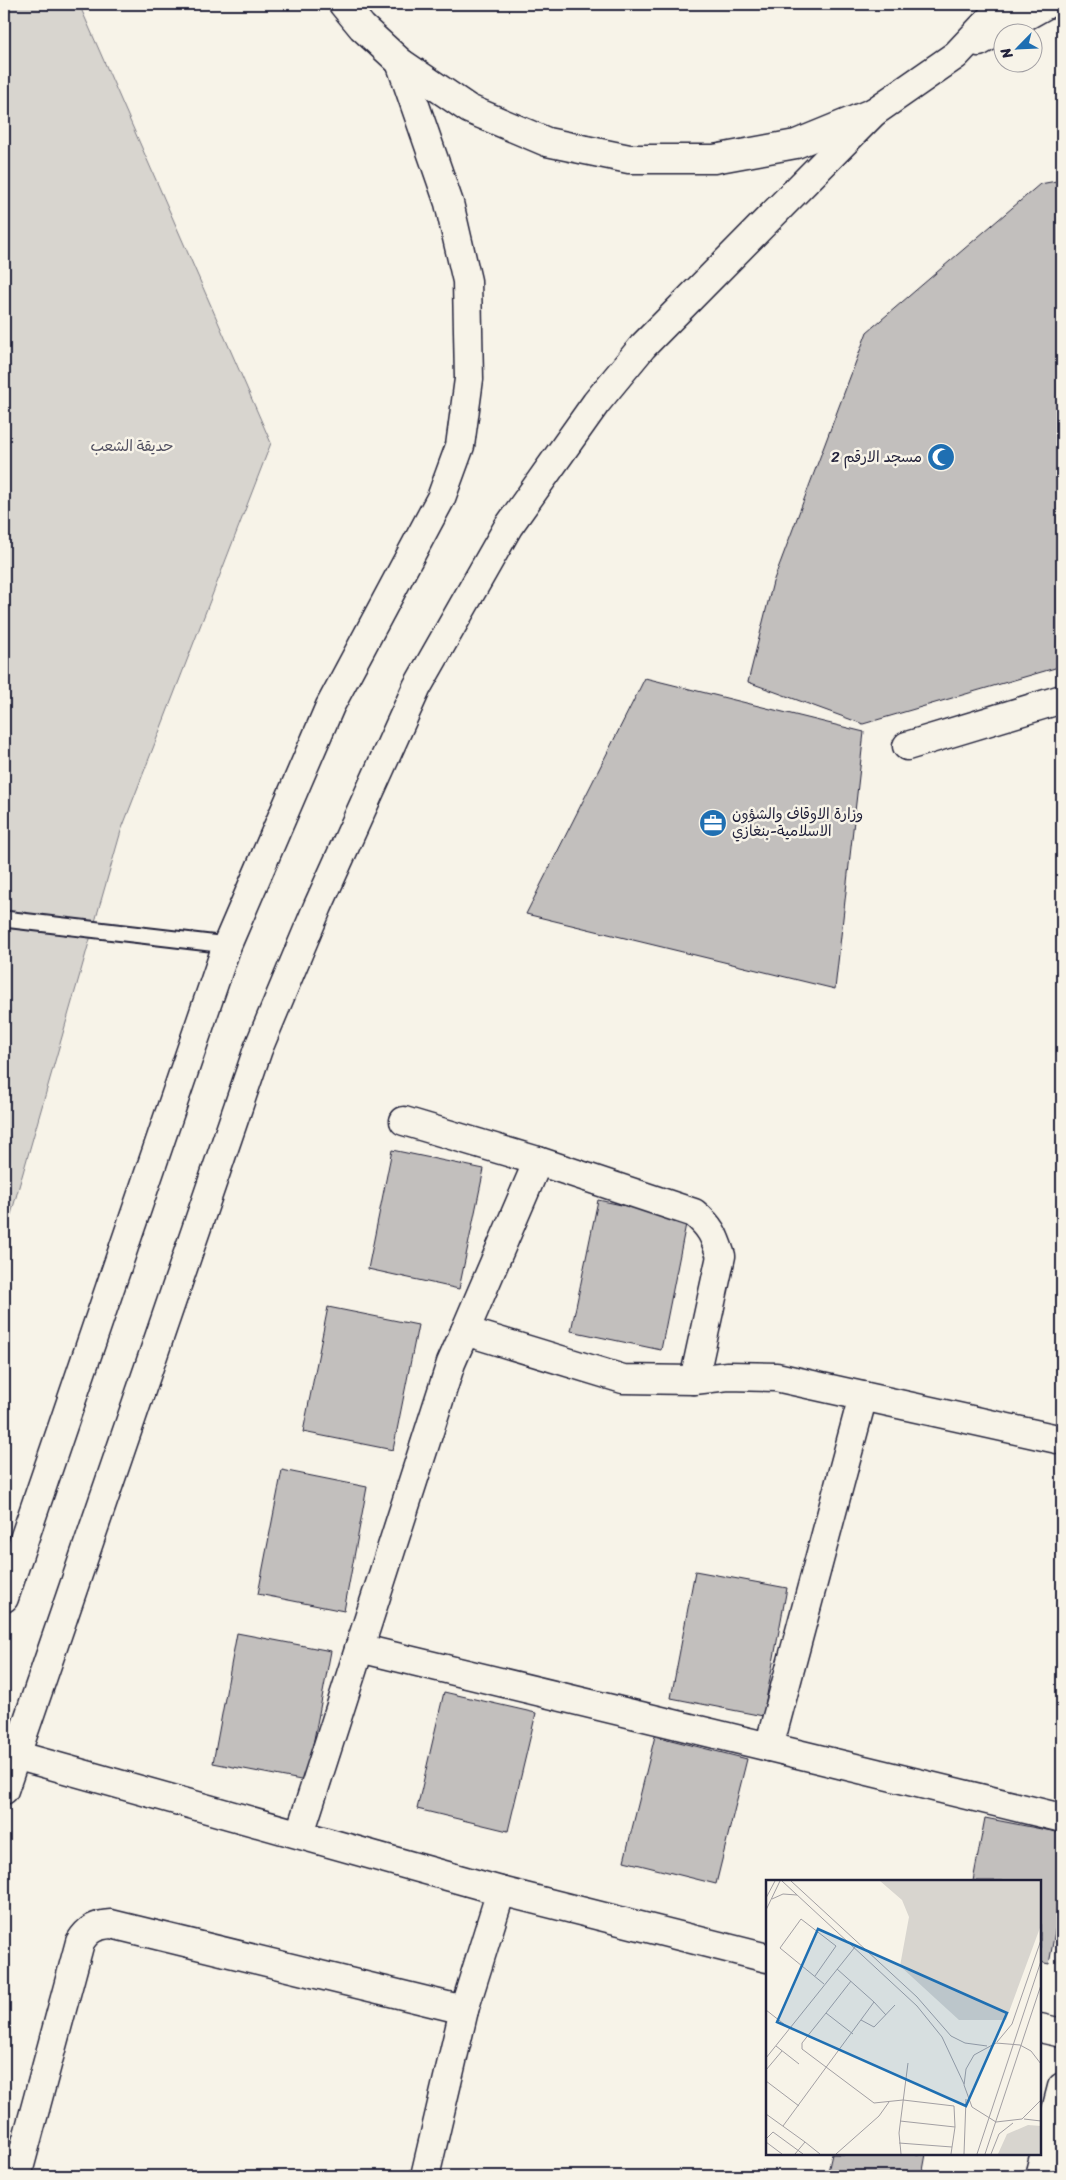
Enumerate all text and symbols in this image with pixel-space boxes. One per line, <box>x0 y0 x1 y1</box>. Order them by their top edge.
north arrow <box>994 22 1044 72</box>
text: N <box>993 43 1020 64</box>
park label: حديقة الشعب <box>90 433 174 459</box>
mosque icon: مسجد الارقم 2 <box>926 442 956 472</box>
place label: مسجد الارقم 2 <box>831 444 922 470</box>
place label: وزارة الاوقاف والشؤون الاسلامية-بنغازي <box>732 801 863 844</box>
office icon: وزارة الاوقاف والشؤون الاسلامية-بنغازي <box>698 808 728 838</box>
inset map <box>766 1880 1041 2155</box>

